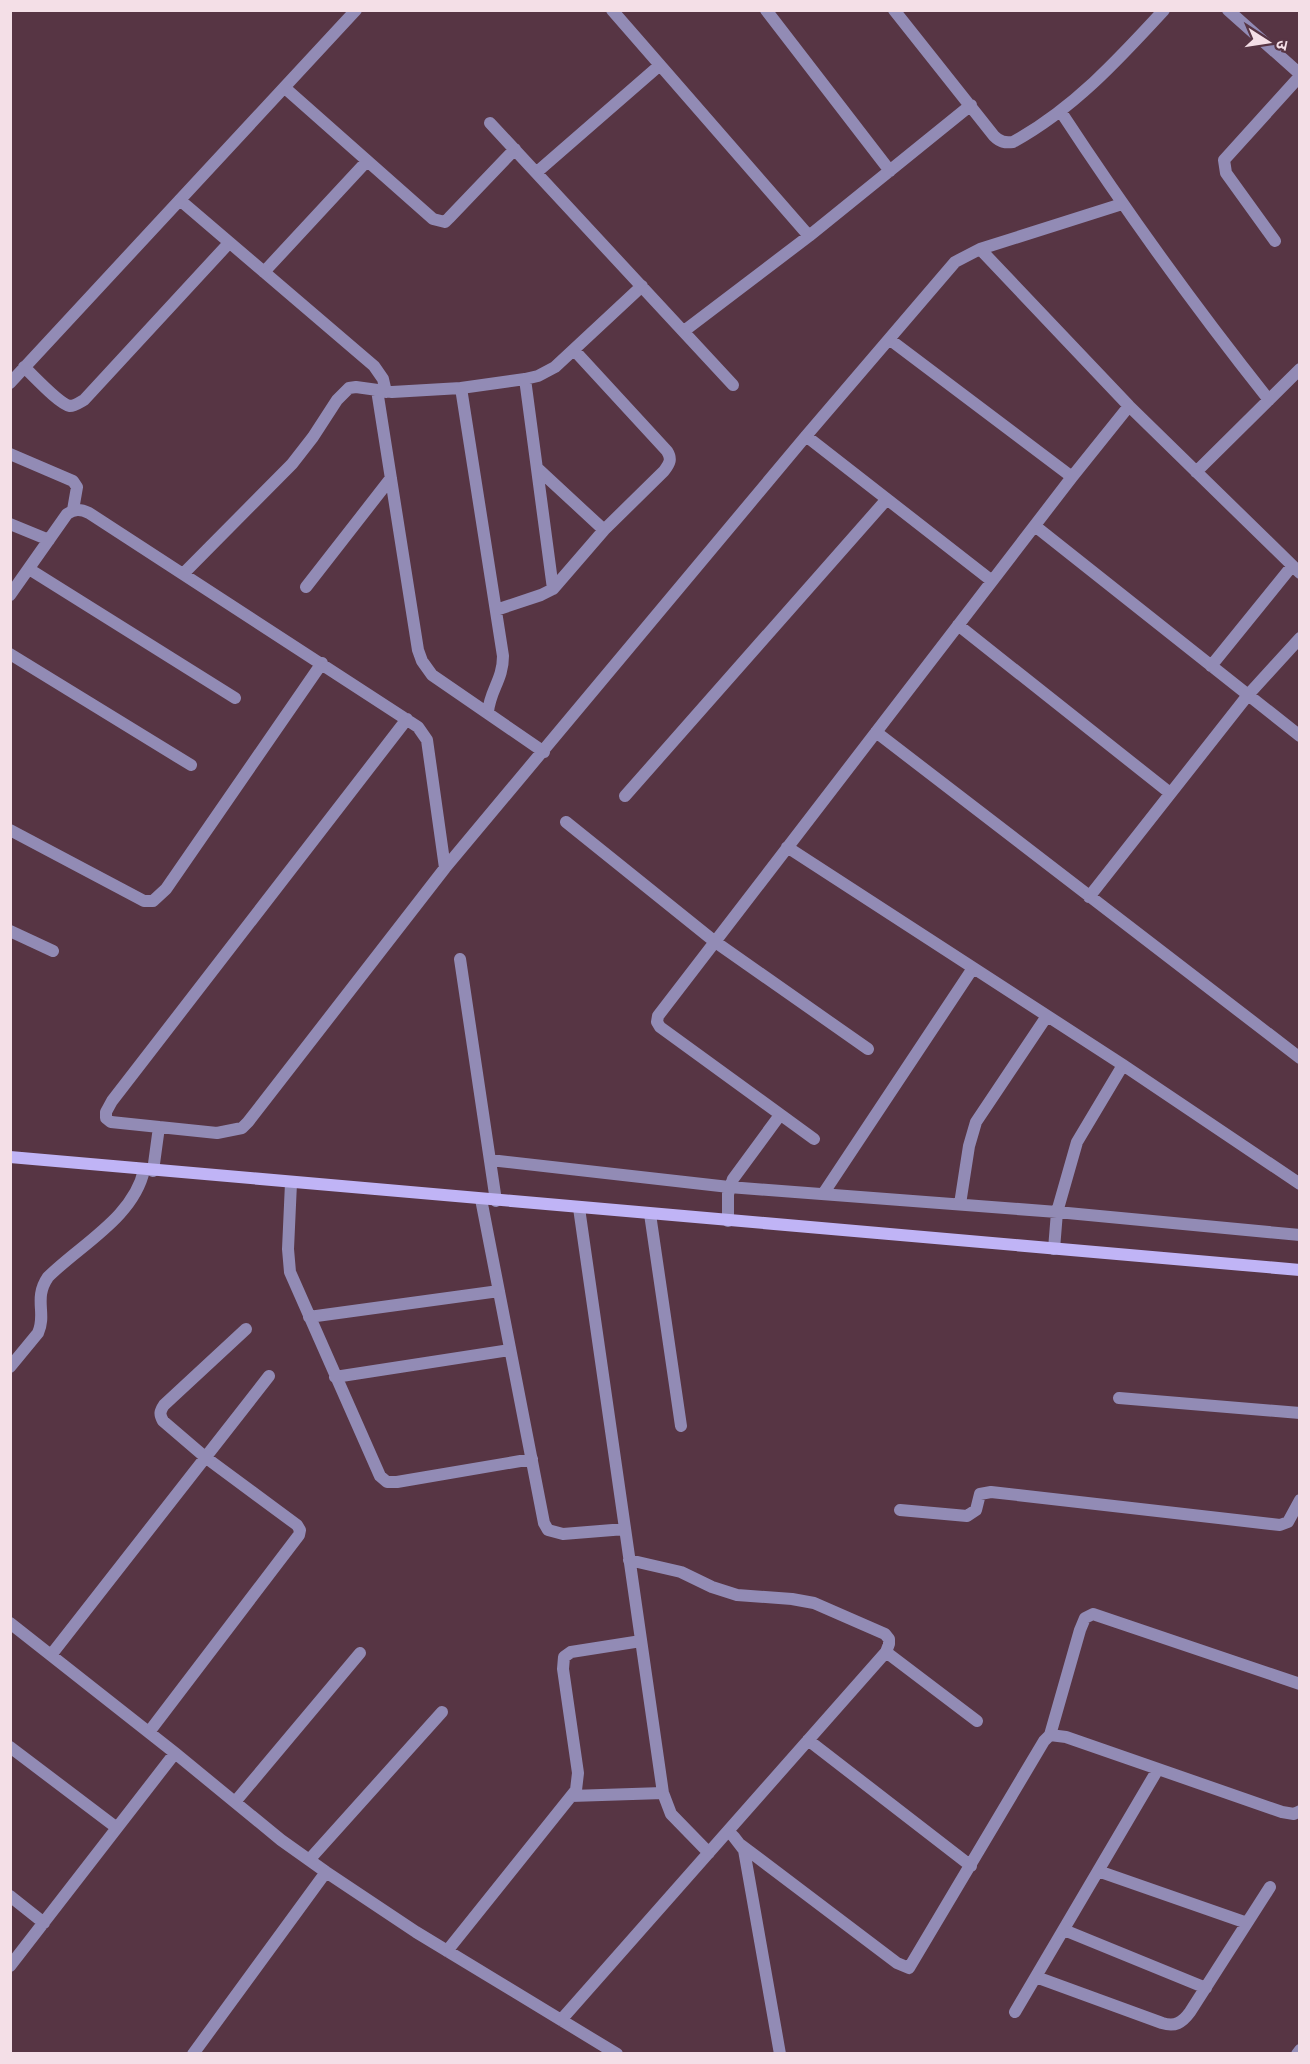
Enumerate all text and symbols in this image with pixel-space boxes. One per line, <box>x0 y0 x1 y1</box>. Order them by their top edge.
north arrow <box>1238 12 1298 72</box>
text: उ <box>1272 38 1292 52</box>

